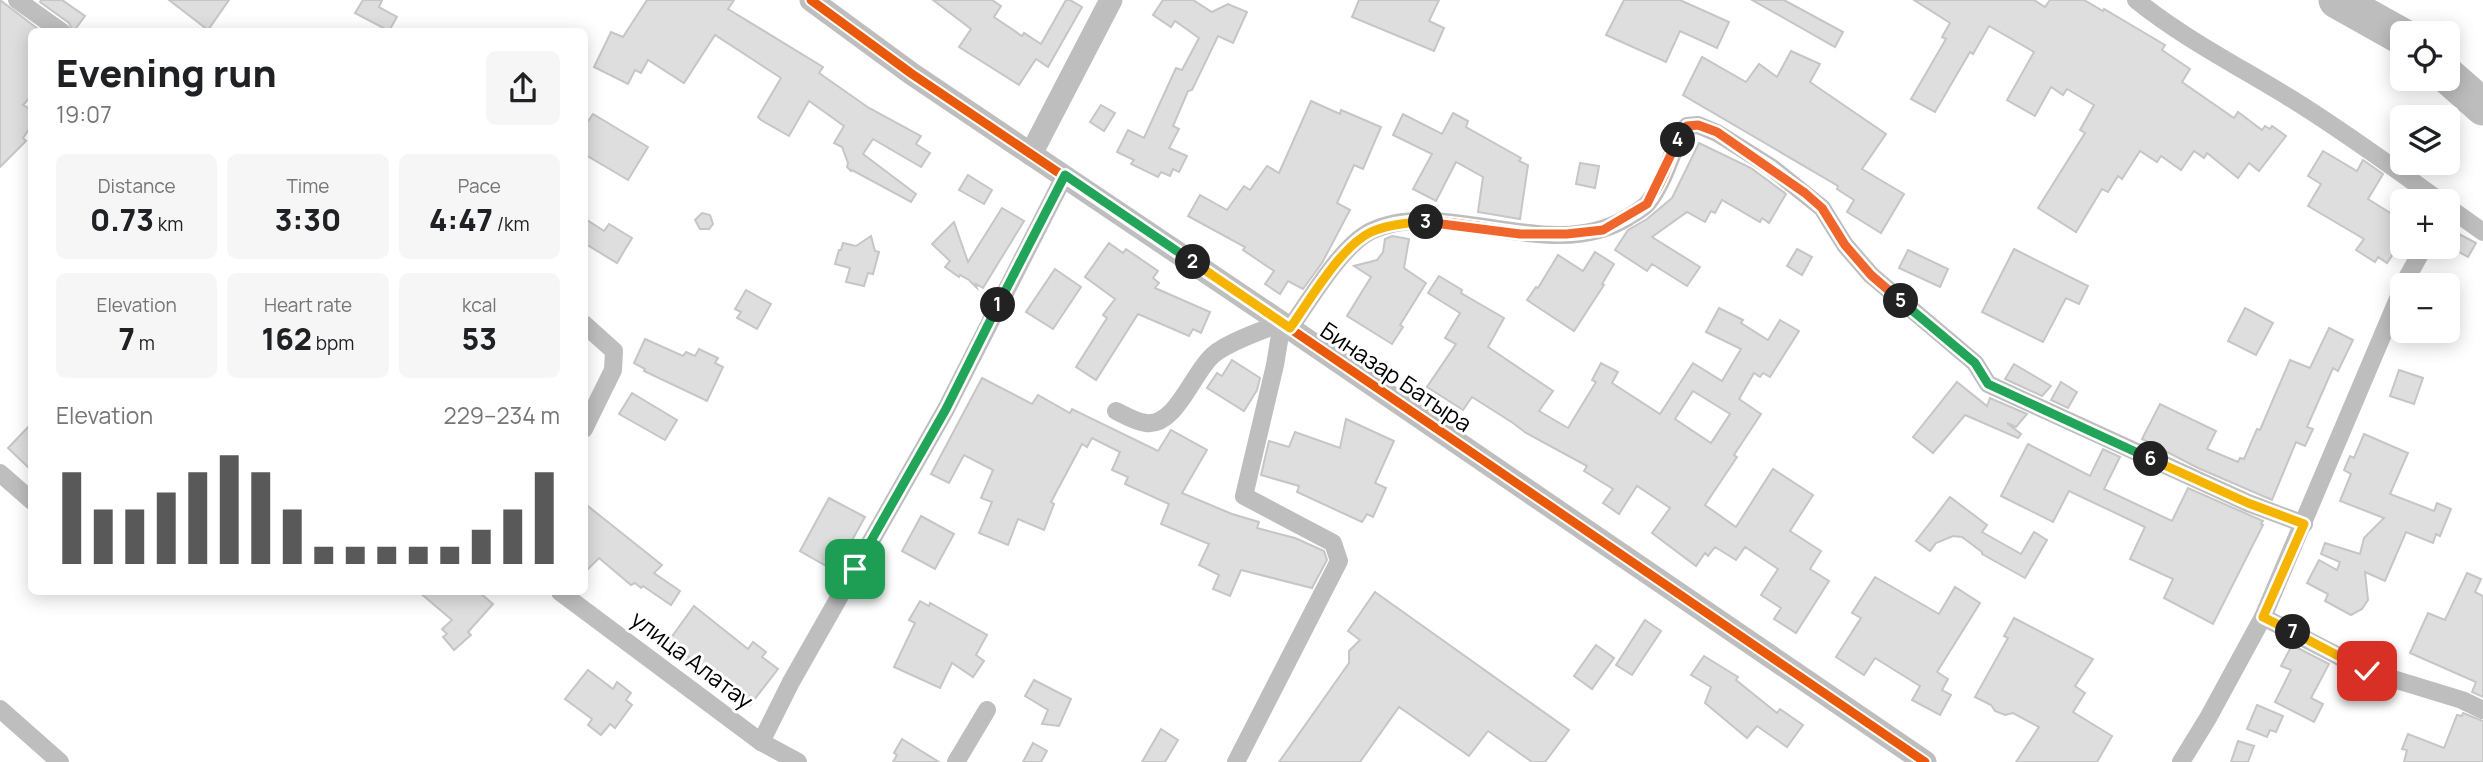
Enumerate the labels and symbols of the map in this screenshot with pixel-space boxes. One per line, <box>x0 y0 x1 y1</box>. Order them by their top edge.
pin: 4 <box>1660 122 1696 158</box>
pin: 3 <box>1408 204 1444 240</box>
pin: 2 <box>1176 244 1210 280</box>
pin: 5 <box>1884 284 1918 318</box>
pin: 1 <box>981 288 1016 322</box>
street label: Биназар Батыра <box>1315 314 1479 439</box>
pin: 6 <box>2134 442 2168 476</box>
pin <box>825 539 885 599</box>
street label: улица Алатау <box>625 603 760 716</box>
pin: 7 <box>2276 614 2310 650</box>
pin <box>2337 641 2397 701</box>

